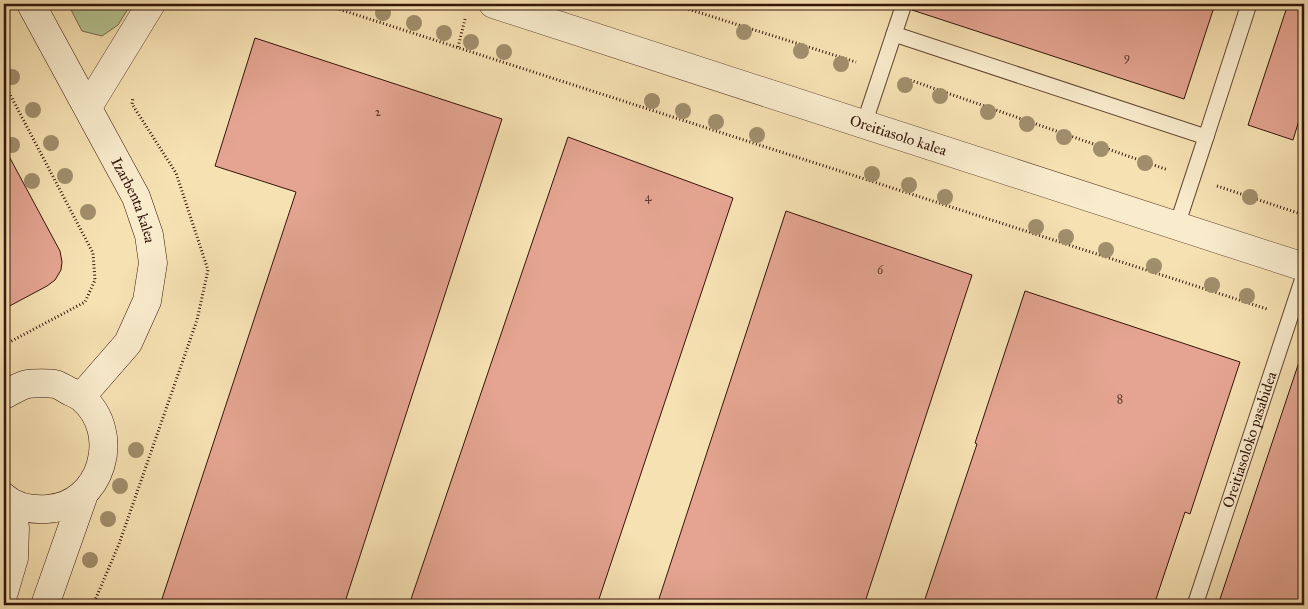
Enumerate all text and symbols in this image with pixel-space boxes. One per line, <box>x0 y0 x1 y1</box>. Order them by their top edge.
house number: 9 <box>1124 50 1130 64</box>
house number: 2 <box>375 105 381 119</box>
street label: Oreitiasolo kalea <box>847 111 950 160</box>
street label: Izarbenta kalea <box>107 154 159 245</box>
house number: 4 <box>645 190 652 204</box>
house number: 6 <box>877 263 884 277</box>
street label: Oreitiasoloko pasabidea <box>1219 369 1281 510</box>
house number: 8 <box>1117 392 1123 406</box>

